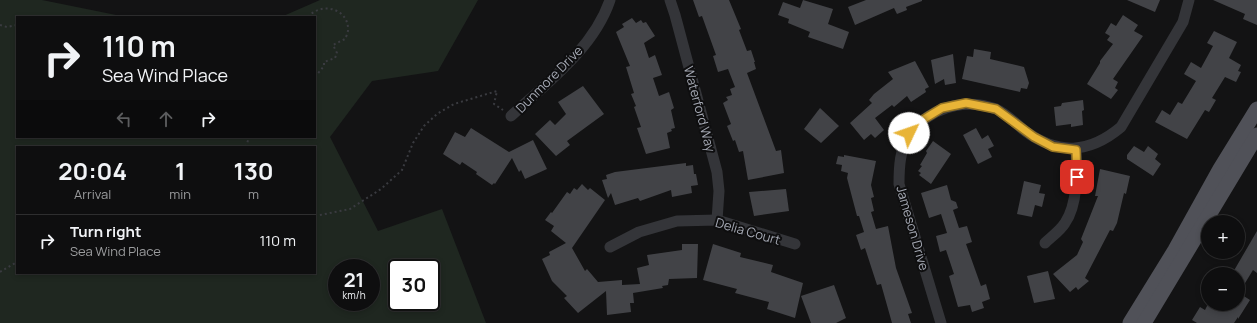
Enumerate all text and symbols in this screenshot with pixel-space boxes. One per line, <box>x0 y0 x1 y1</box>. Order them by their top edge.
text: 110 m <box>102 27 176 65</box>
icon: right <box>36 32 88 84</box>
street label: Dunmore Drive <box>512 41 587 116</box>
text: Sea Wind Place <box>102 63 228 87</box>
street label: Waterford Way <box>680 64 720 154</box>
icon: left <box>113 108 135 130</box>
icon: ahead <box>155 108 177 130</box>
icon: right <box>197 108 219 130</box>
position arrow <box>888 112 930 154</box>
text: 20:04 <box>58 154 127 187</box>
text: 1 <box>175 154 185 187</box>
text: 130 <box>233 154 274 187</box>
pin <box>1060 160 1094 194</box>
icon: arrive <box>1066 166 1088 188</box>
street label: Jameson Drive <box>892 184 934 273</box>
text: Arrival <box>74 185 111 203</box>
text: min <box>169 185 191 203</box>
text: m <box>248 185 259 203</box>
street label: Delia Court <box>713 213 783 249</box>
map controls <box>1201 215 1245 311</box>
button: + <box>1201 215 1245 259</box>
text: Turn right <box>70 221 141 242</box>
icon: right <box>36 230 58 252</box>
text: 110 m <box>259 230 296 251</box>
text: Sea Wind Place <box>70 242 161 260</box>
speed limit sign: 30 <box>388 259 440 311</box>
text: 21 <box>344 266 364 293</box>
button: − <box>1201 267 1245 311</box>
text: km/h <box>342 288 366 302</box>

